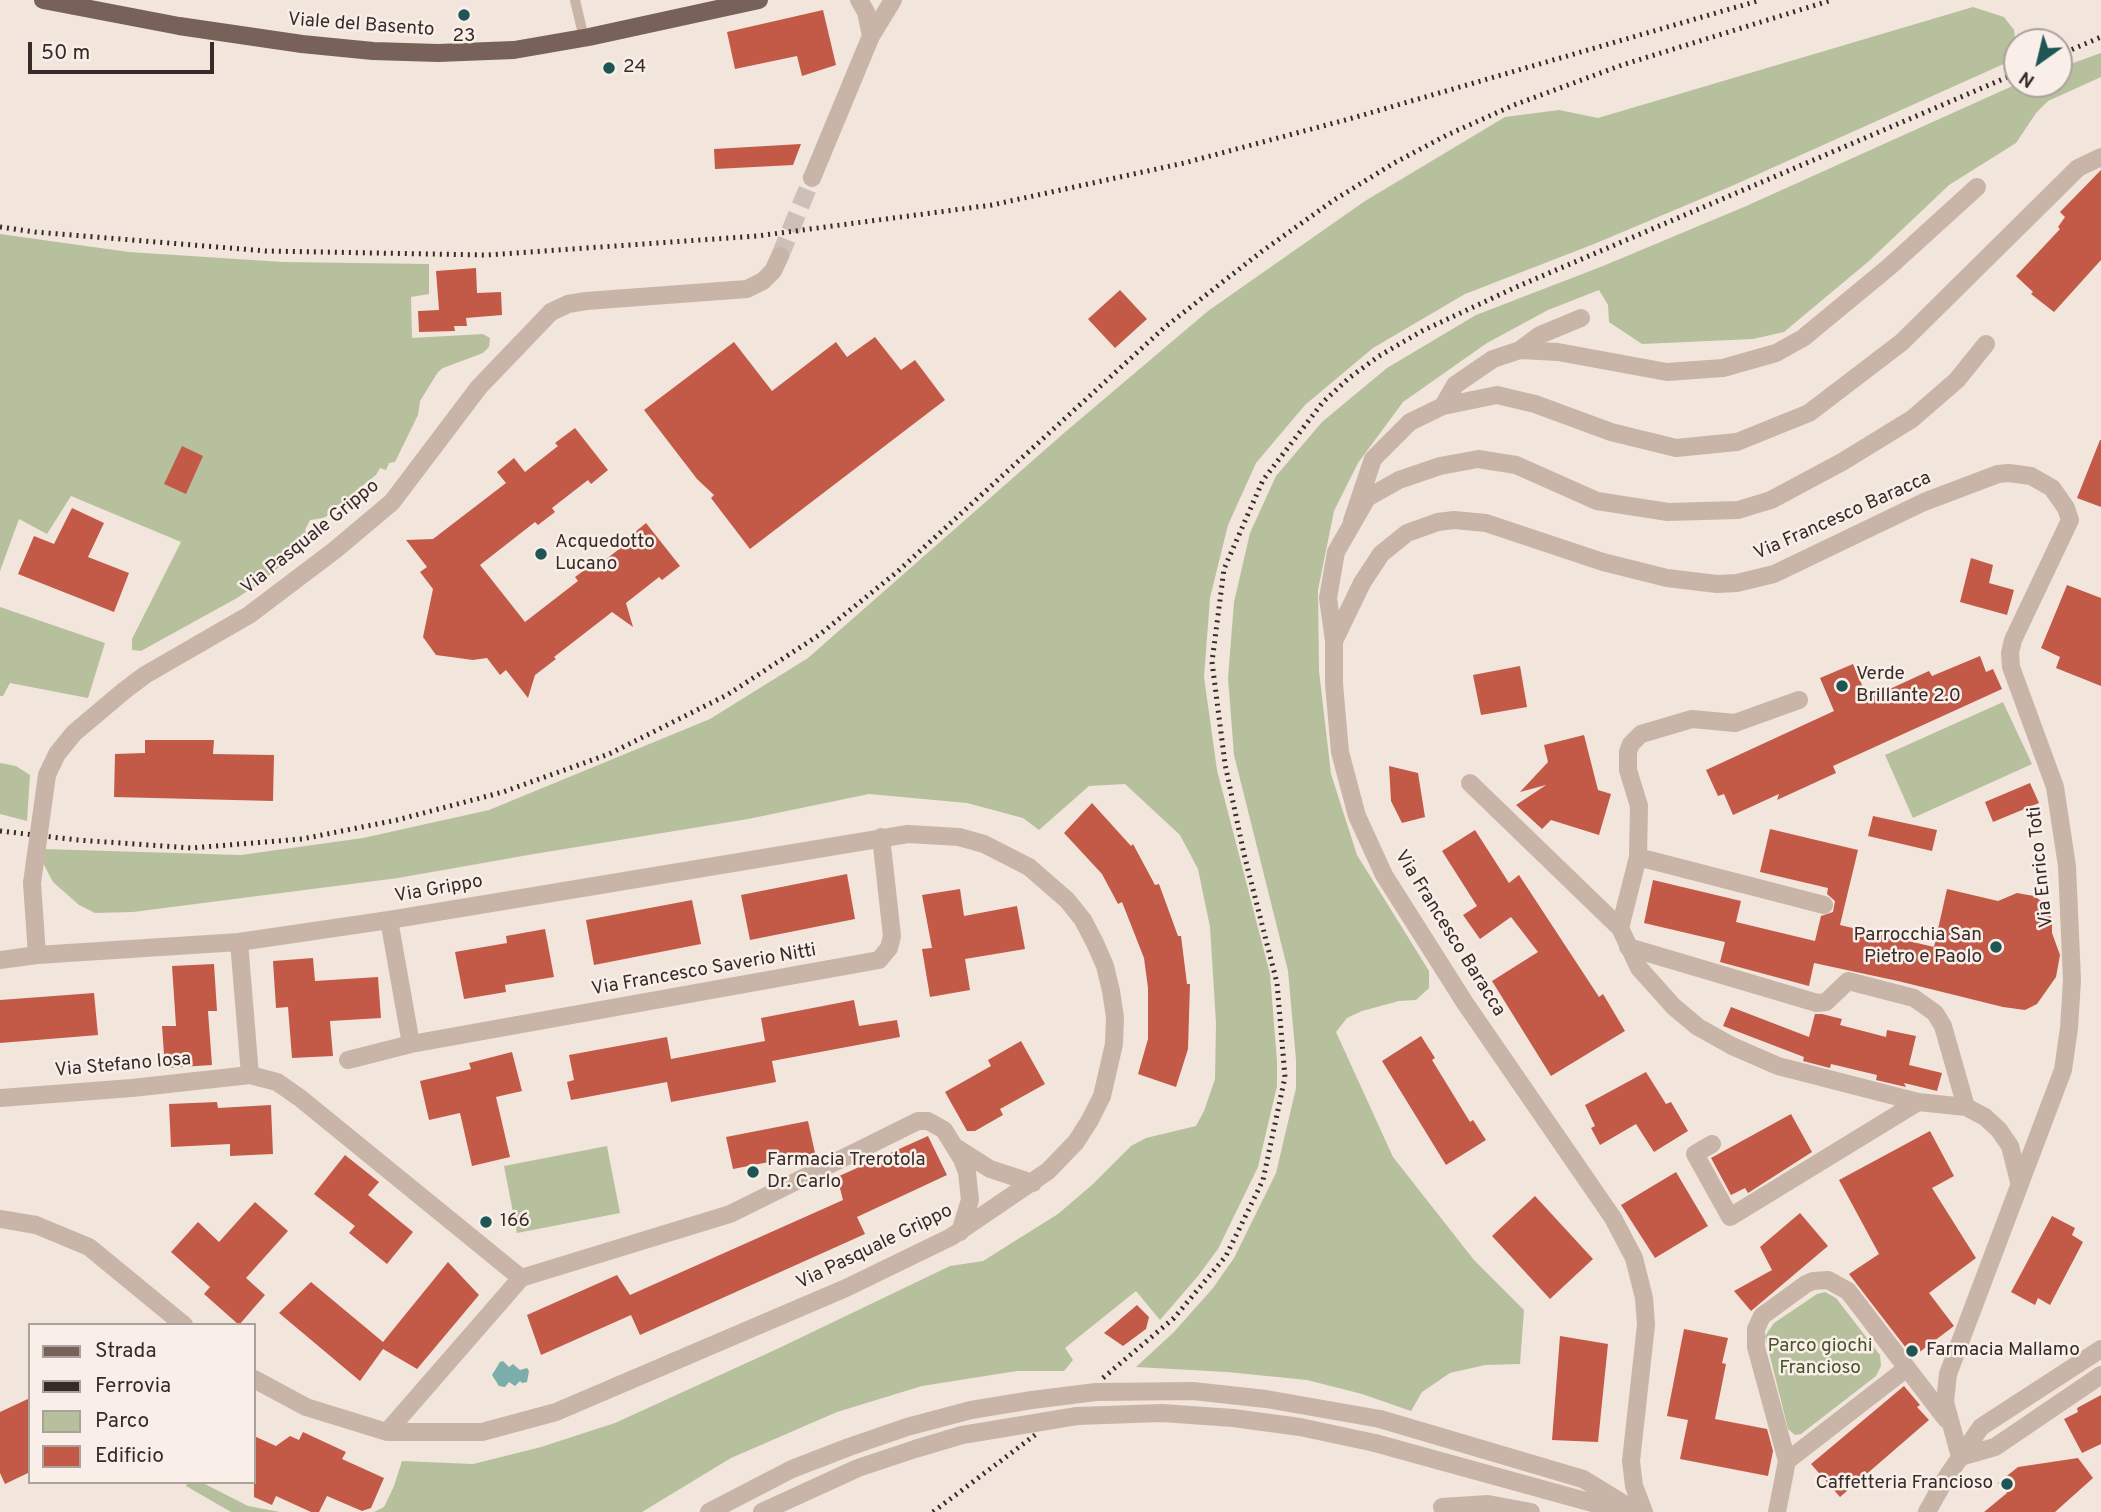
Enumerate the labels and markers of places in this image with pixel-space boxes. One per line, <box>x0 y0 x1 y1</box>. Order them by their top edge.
marker: 23 <box>456 7 472 23</box>
place label: 23 <box>452 26 476 48</box>
place label: 24 <box>623 57 646 79</box>
marker: 24 <box>601 60 617 76</box>
place label: Acquedotto Lucano <box>555 532 655 576</box>
marker: Acquedotto Lucano <box>533 546 549 562</box>
place label: Verde Brillante 2.0 <box>1856 664 1961 708</box>
marker: Verde Brillante 2.0 <box>1834 678 1850 694</box>
place label: Parrocchia San Pietro e Paolo <box>1854 925 1982 969</box>
marker: Parrocchia San Pietro e Paolo <box>1988 939 2004 955</box>
place label: Farmacia Trerotola Dr. Carlo <box>767 1150 926 1194</box>
marker: Farmacia Trerotola Dr. Carlo <box>745 1164 761 1180</box>
place label: 166 <box>500 1211 530 1233</box>
marker: 166 <box>478 1214 494 1230</box>
place label: Farmacia Mallamo <box>1926 1340 2080 1362</box>
marker: Farmacia Mallamo <box>1904 1343 1920 1359</box>
place label: Caffetteria Francioso <box>1815 1473 1993 1495</box>
marker: Caffetteria Francioso <box>1999 1476 2015 1492</box>

